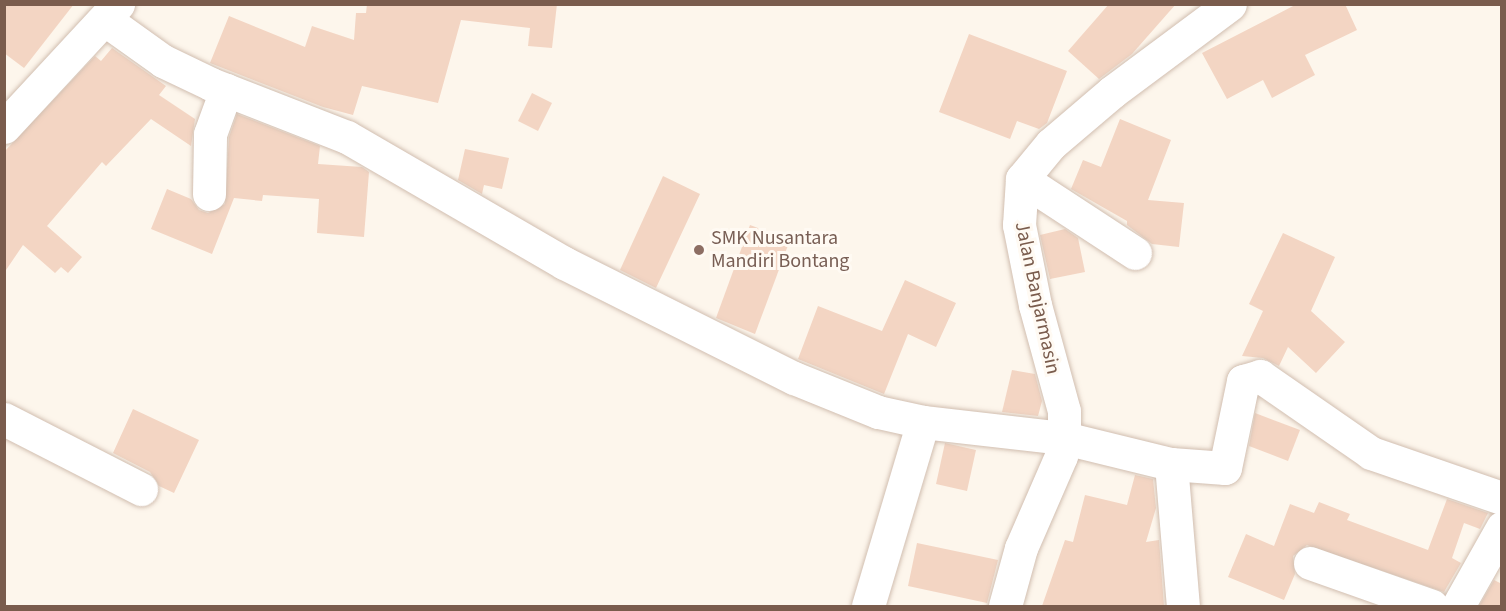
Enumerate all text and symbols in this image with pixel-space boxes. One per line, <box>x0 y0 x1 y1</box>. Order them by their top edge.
street label: Jalan Banjarmasin <box>1009 219 1065 377</box>
place label: SMK Nusantara Mandiri Bontang <box>711 226 849 273</box>
marker: SMK Nusantara Mandiri Bontang <box>692 243 706 257</box>

